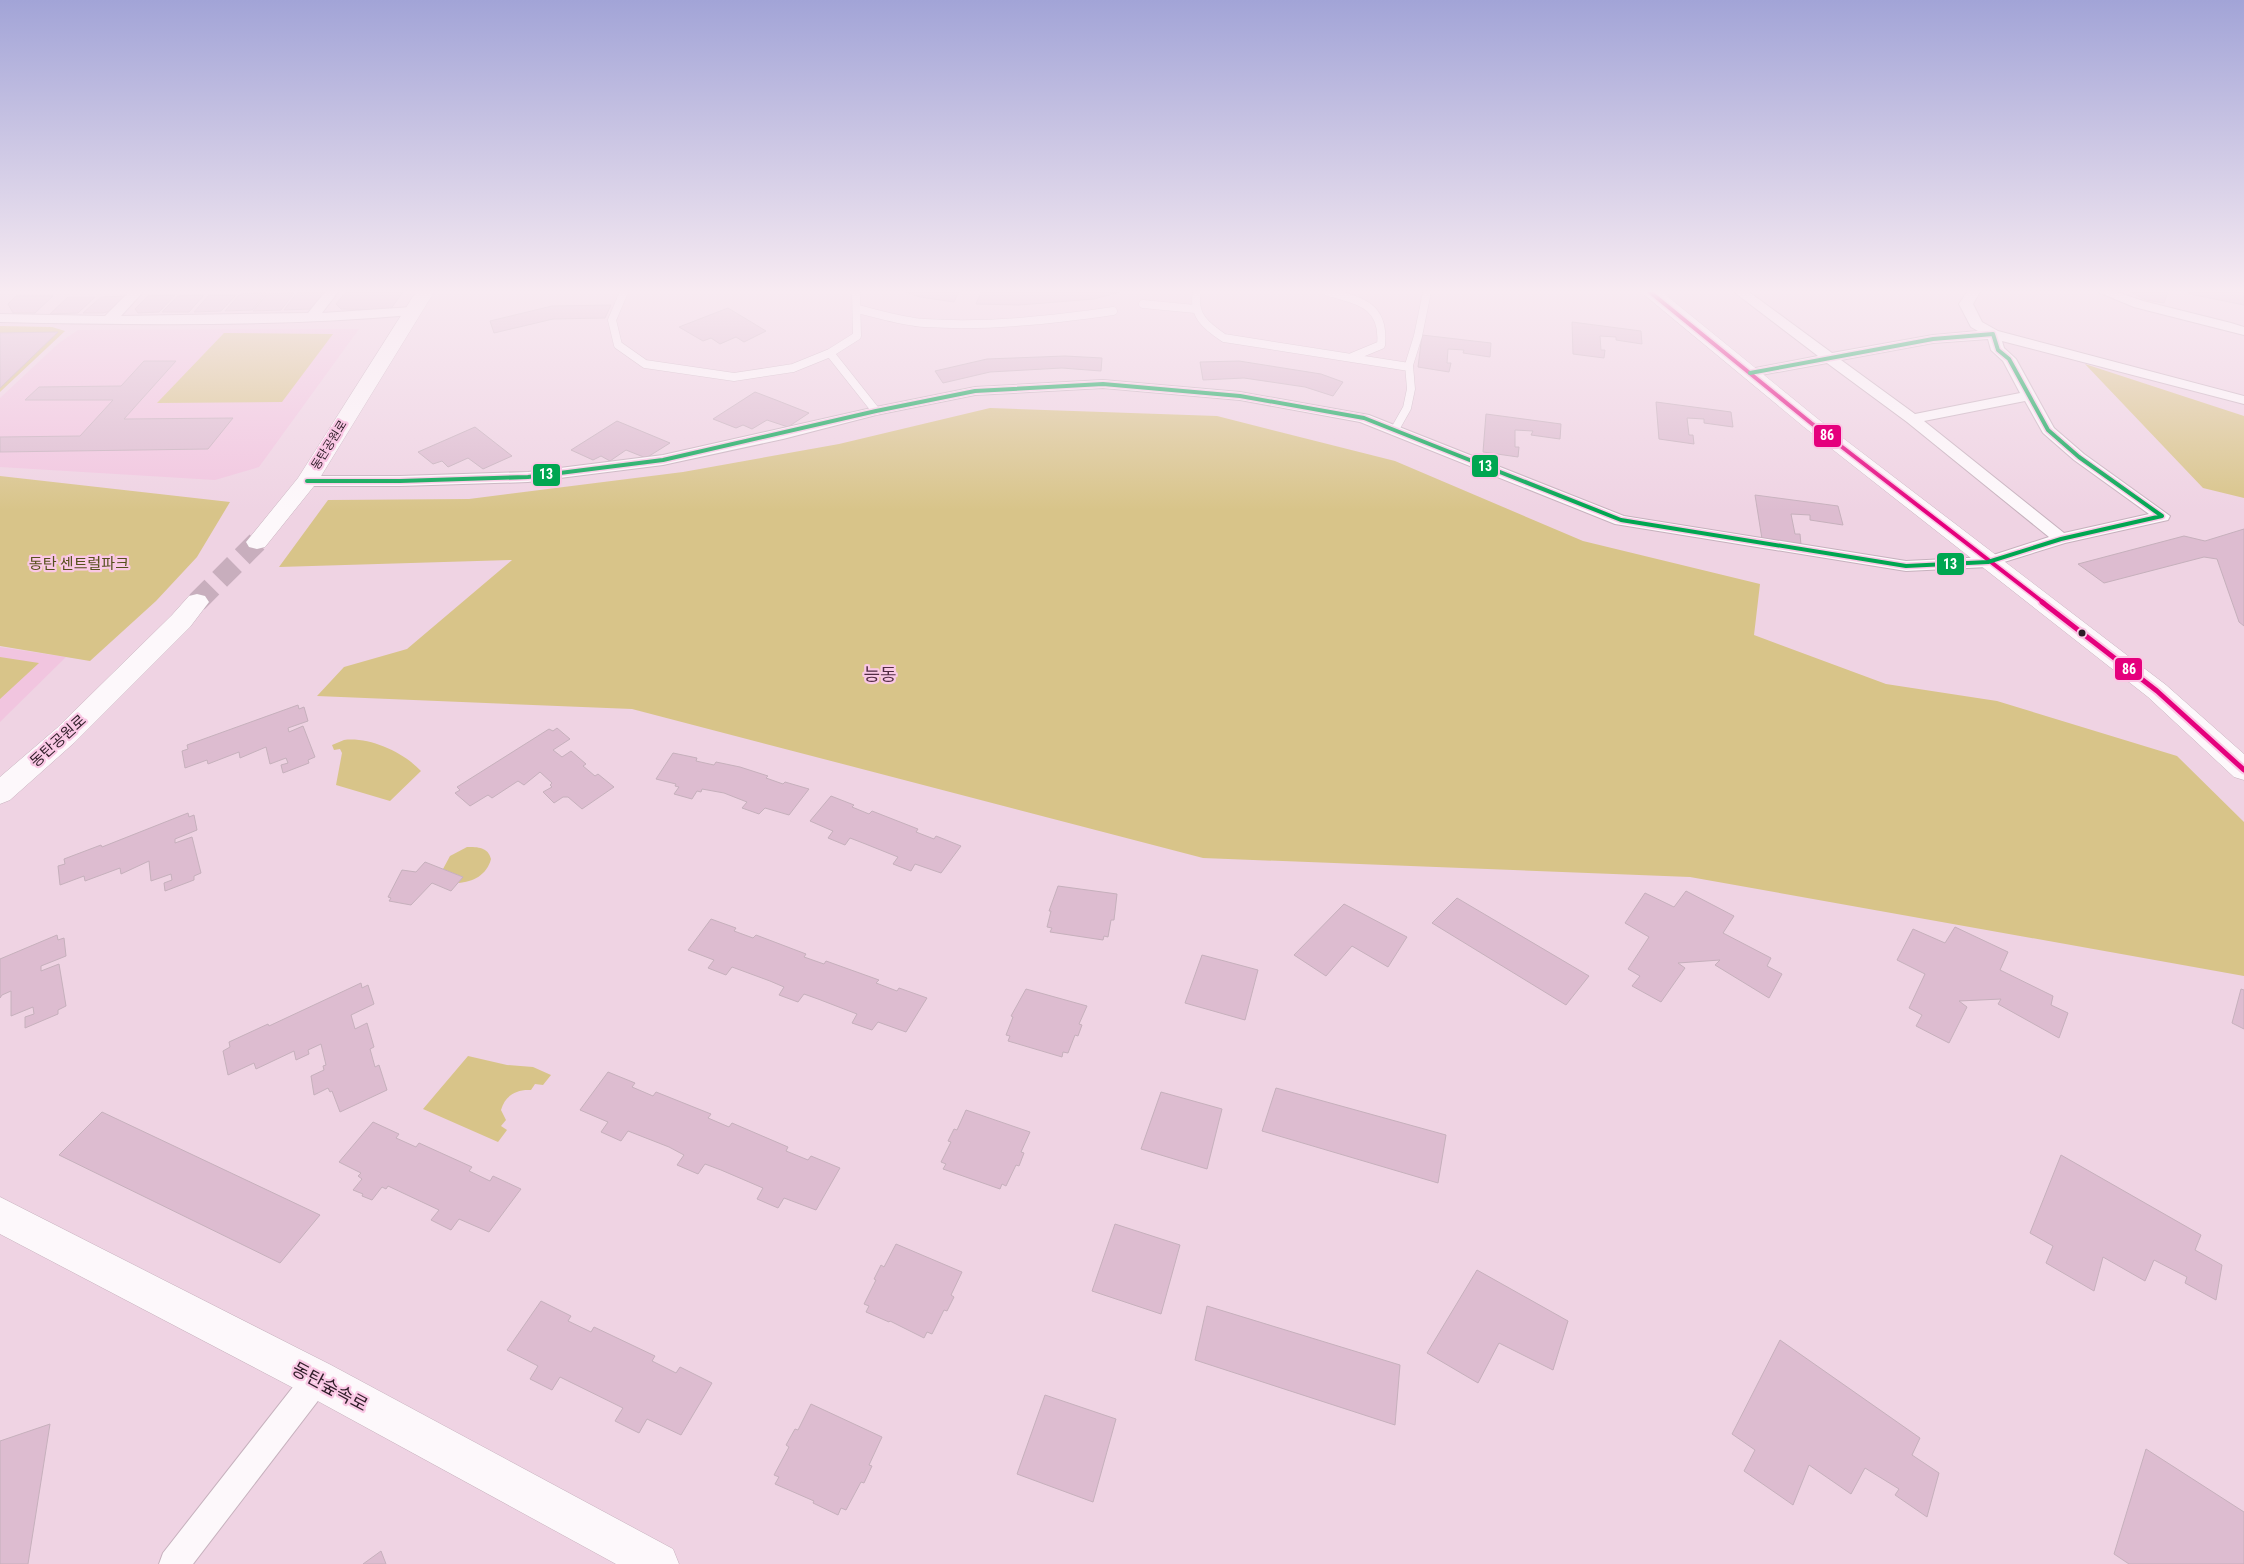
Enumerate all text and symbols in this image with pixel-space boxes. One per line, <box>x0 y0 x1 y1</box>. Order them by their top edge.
street label: 동탄공원로 <box>308 418 350 472</box>
line badge: 86 <box>1813 424 1842 448</box>
text: 86 <box>1820 427 1834 443</box>
line badge: 13 <box>1471 454 1499 478</box>
text: 13 <box>1478 458 1492 474</box>
line badge: 13 <box>532 463 561 487</box>
text: 13 <box>539 466 553 482</box>
line badge: 13 <box>1936 552 1965 576</box>
park label: 동탄 센트럴파크 <box>29 555 129 573</box>
text: 13 <box>1943 556 1957 572</box>
unlabelled marker <box>2077 628 2087 638</box>
line badge: 86 <box>2114 657 2143 681</box>
text: 86 <box>2122 661 2136 677</box>
district label: 능동 <box>863 664 897 685</box>
street label: 동탄공원로 <box>26 711 90 771</box>
street label: 동탄숲속로 <box>289 1358 372 1415</box>

